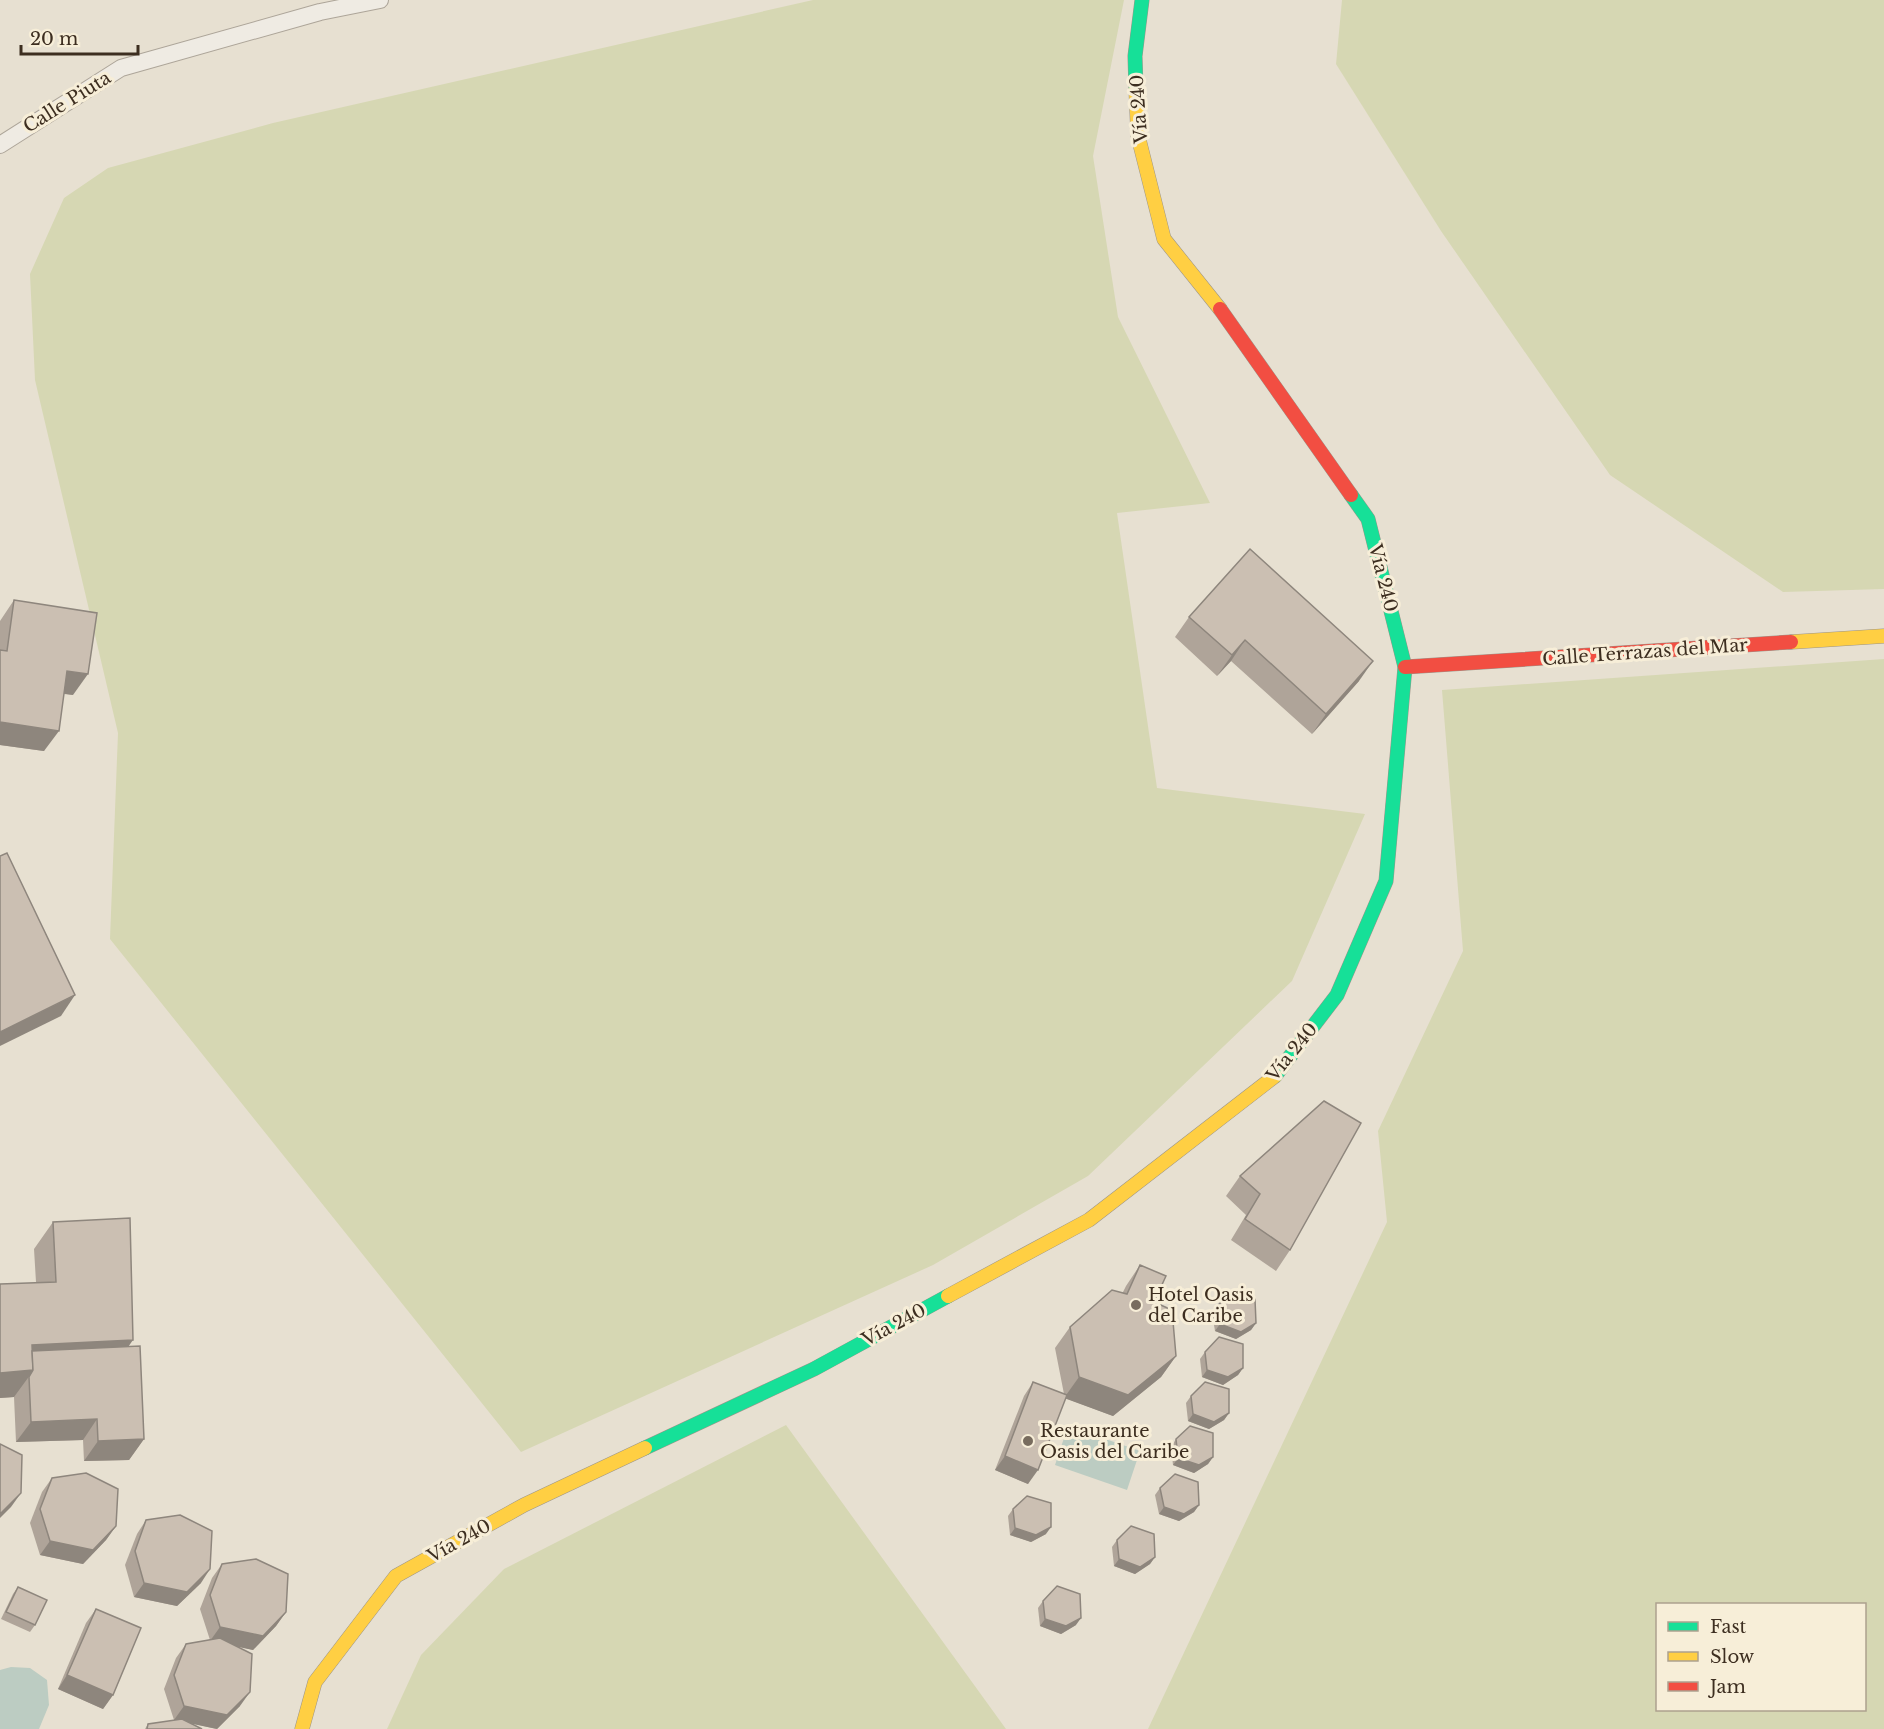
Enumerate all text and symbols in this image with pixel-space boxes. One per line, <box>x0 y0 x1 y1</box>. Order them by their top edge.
scale bar <box>21 18 138 56</box>
text: 20 m <box>30 28 78 50</box>
street label: Calle Piuta <box>19 66 115 138</box>
street label: Vía 240 <box>1126 74 1152 145</box>
street label: Vía 240 <box>1364 541 1402 614</box>
street label: Calle Terrazas del Mar <box>1541 634 1749 670</box>
street label: Vía 240 <box>1261 1018 1322 1087</box>
place label: Hotel Oasis del Caribe <box>1148 1284 1253 1327</box>
marker: Hotel Oasis del Caribe <box>1129 1298 1143 1312</box>
street label: Vía 240 <box>857 1299 930 1351</box>
place label: Restaurante Oasis del Caribe <box>1040 1420 1189 1463</box>
marker: Restaurante Oasis del Caribe <box>1021 1434 1035 1448</box>
street label: Vía 240 <box>423 1515 495 1568</box>
legend <box>1656 1603 1866 1711</box>
text: Fast <box>1710 1616 1747 1638</box>
text: Slow <box>1710 1646 1755 1668</box>
text: Jam <box>1708 1676 1746 1698</box>

